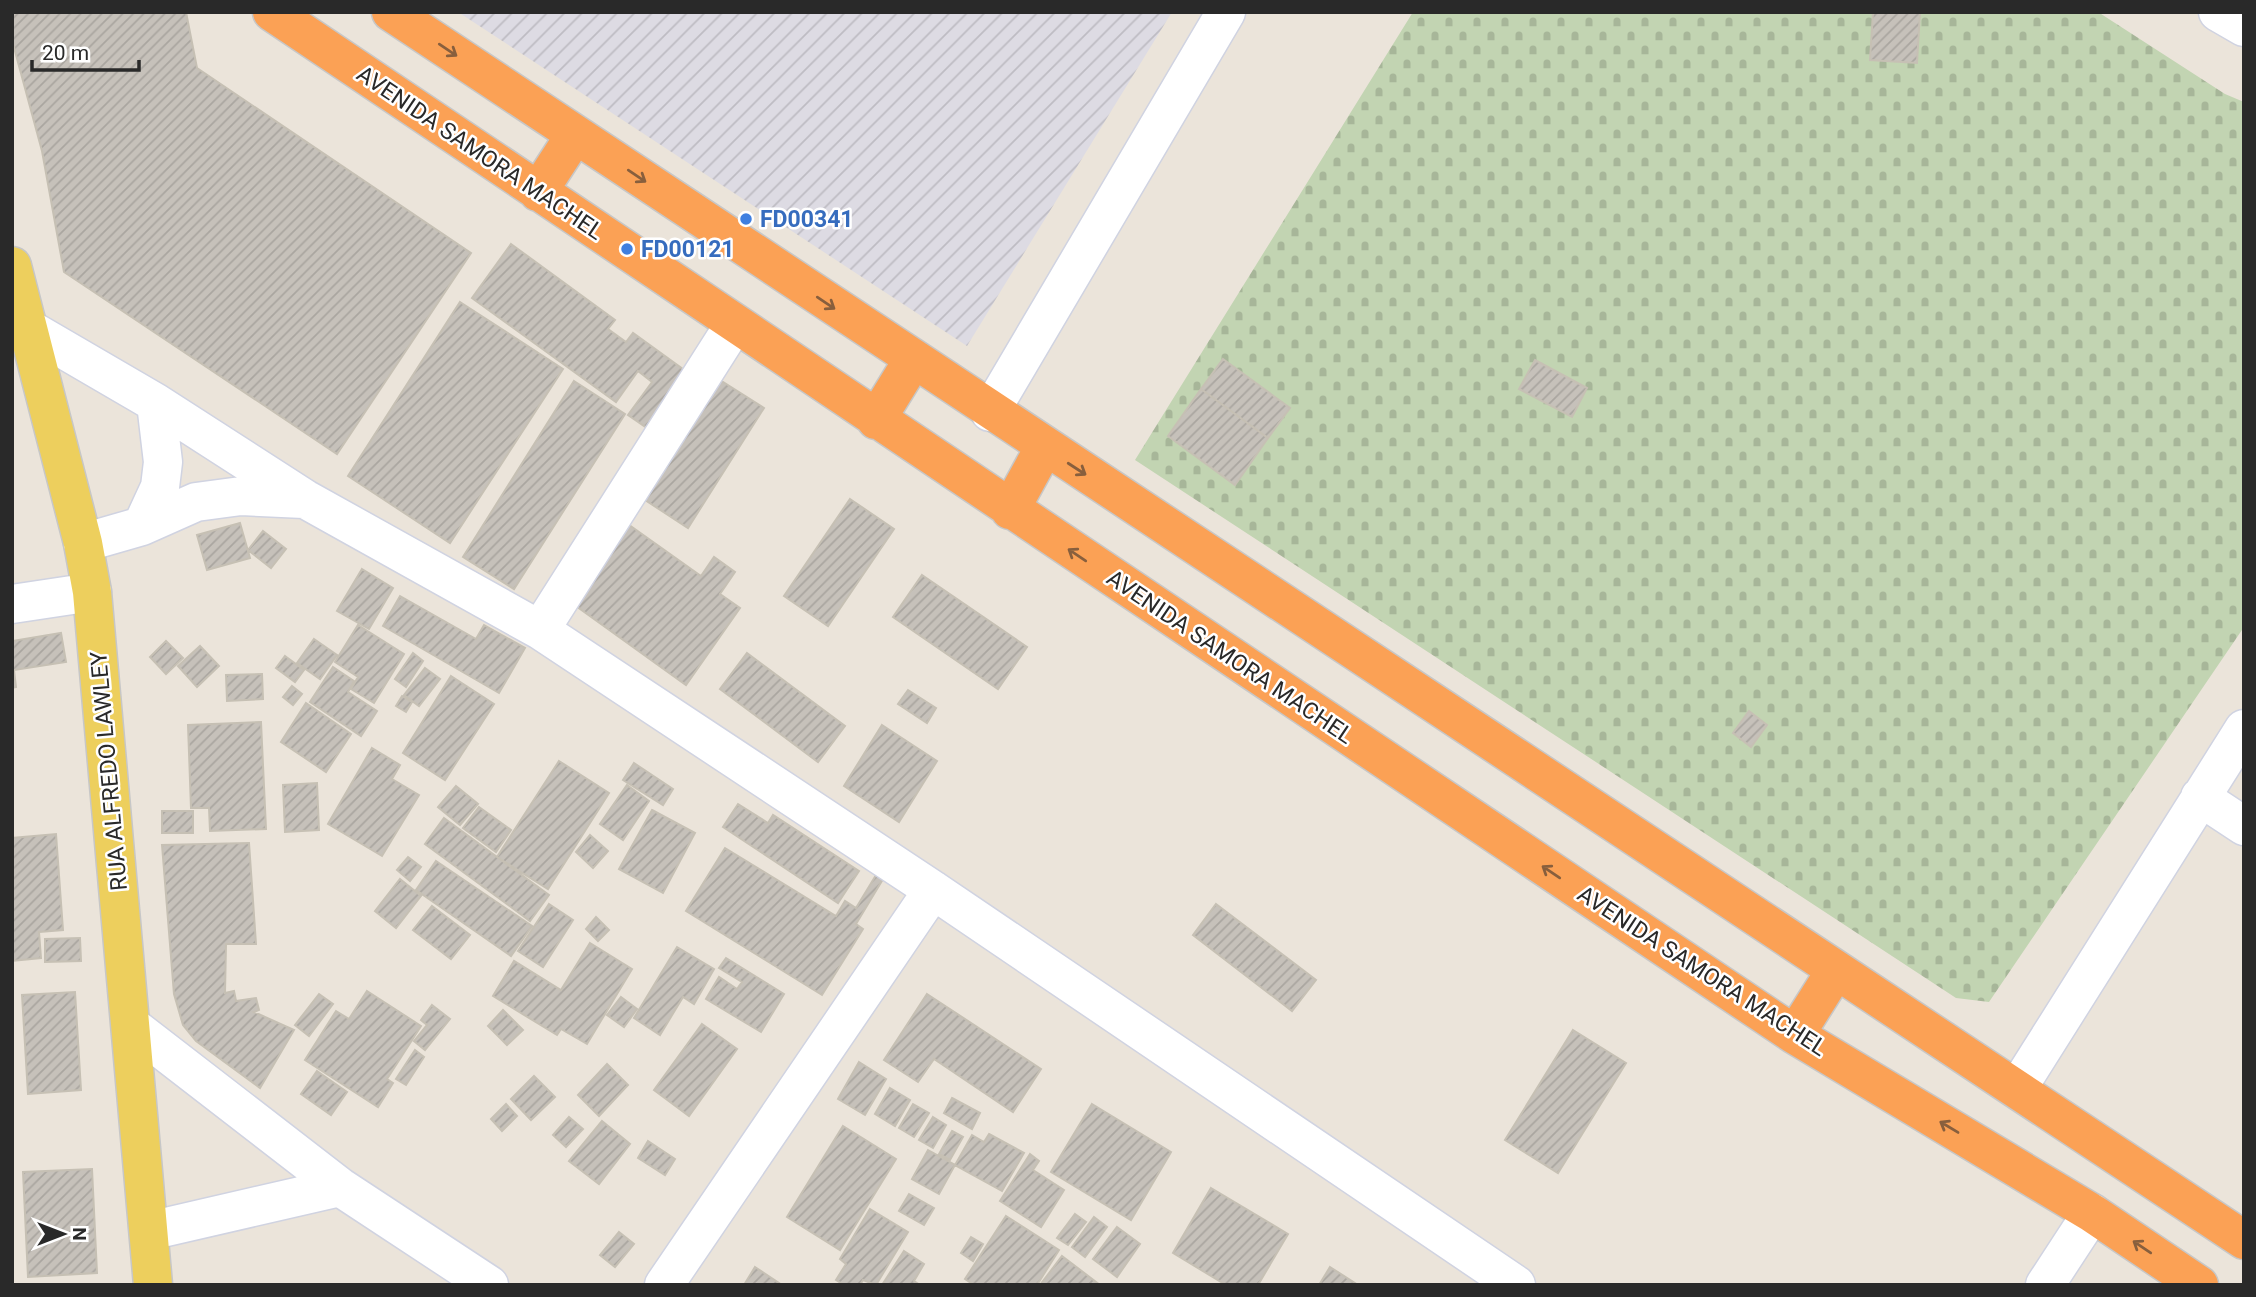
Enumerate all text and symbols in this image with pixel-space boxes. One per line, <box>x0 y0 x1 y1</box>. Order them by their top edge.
scale bar <box>32 28 138 72</box>
text: 20 m <box>42 41 89 65</box>
one-way arrow <box>438 43 457 57</box>
street label: AVENIDA SAMORA MACHEL <box>352 60 608 246</box>
one-way arrow <box>627 169 646 184</box>
place label: FD00341 <box>760 206 854 233</box>
marker: FD00341 <box>738 211 754 227</box>
place label: FD00121 <box>641 236 735 263</box>
marker: FD00121 <box>619 241 635 257</box>
one-way arrow <box>816 295 835 310</box>
one-way arrow <box>1067 462 1086 477</box>
one-way arrow <box>1068 547 1087 562</box>
street label: AVENIDA SAMORA MACHEL <box>1102 564 1358 750</box>
street label: RUA ALFREDO LAWLEY <box>85 650 133 892</box>
one-way arrow <box>1542 865 1561 879</box>
street label: AVENIDA SAMORA MACHEL <box>1572 880 1832 1062</box>
one-way arrow <box>1939 1120 1959 1134</box>
north arrow <box>28 1199 98 1269</box>
text: N <box>68 1227 91 1241</box>
one-way arrow <box>2133 1240 2152 1254</box>

